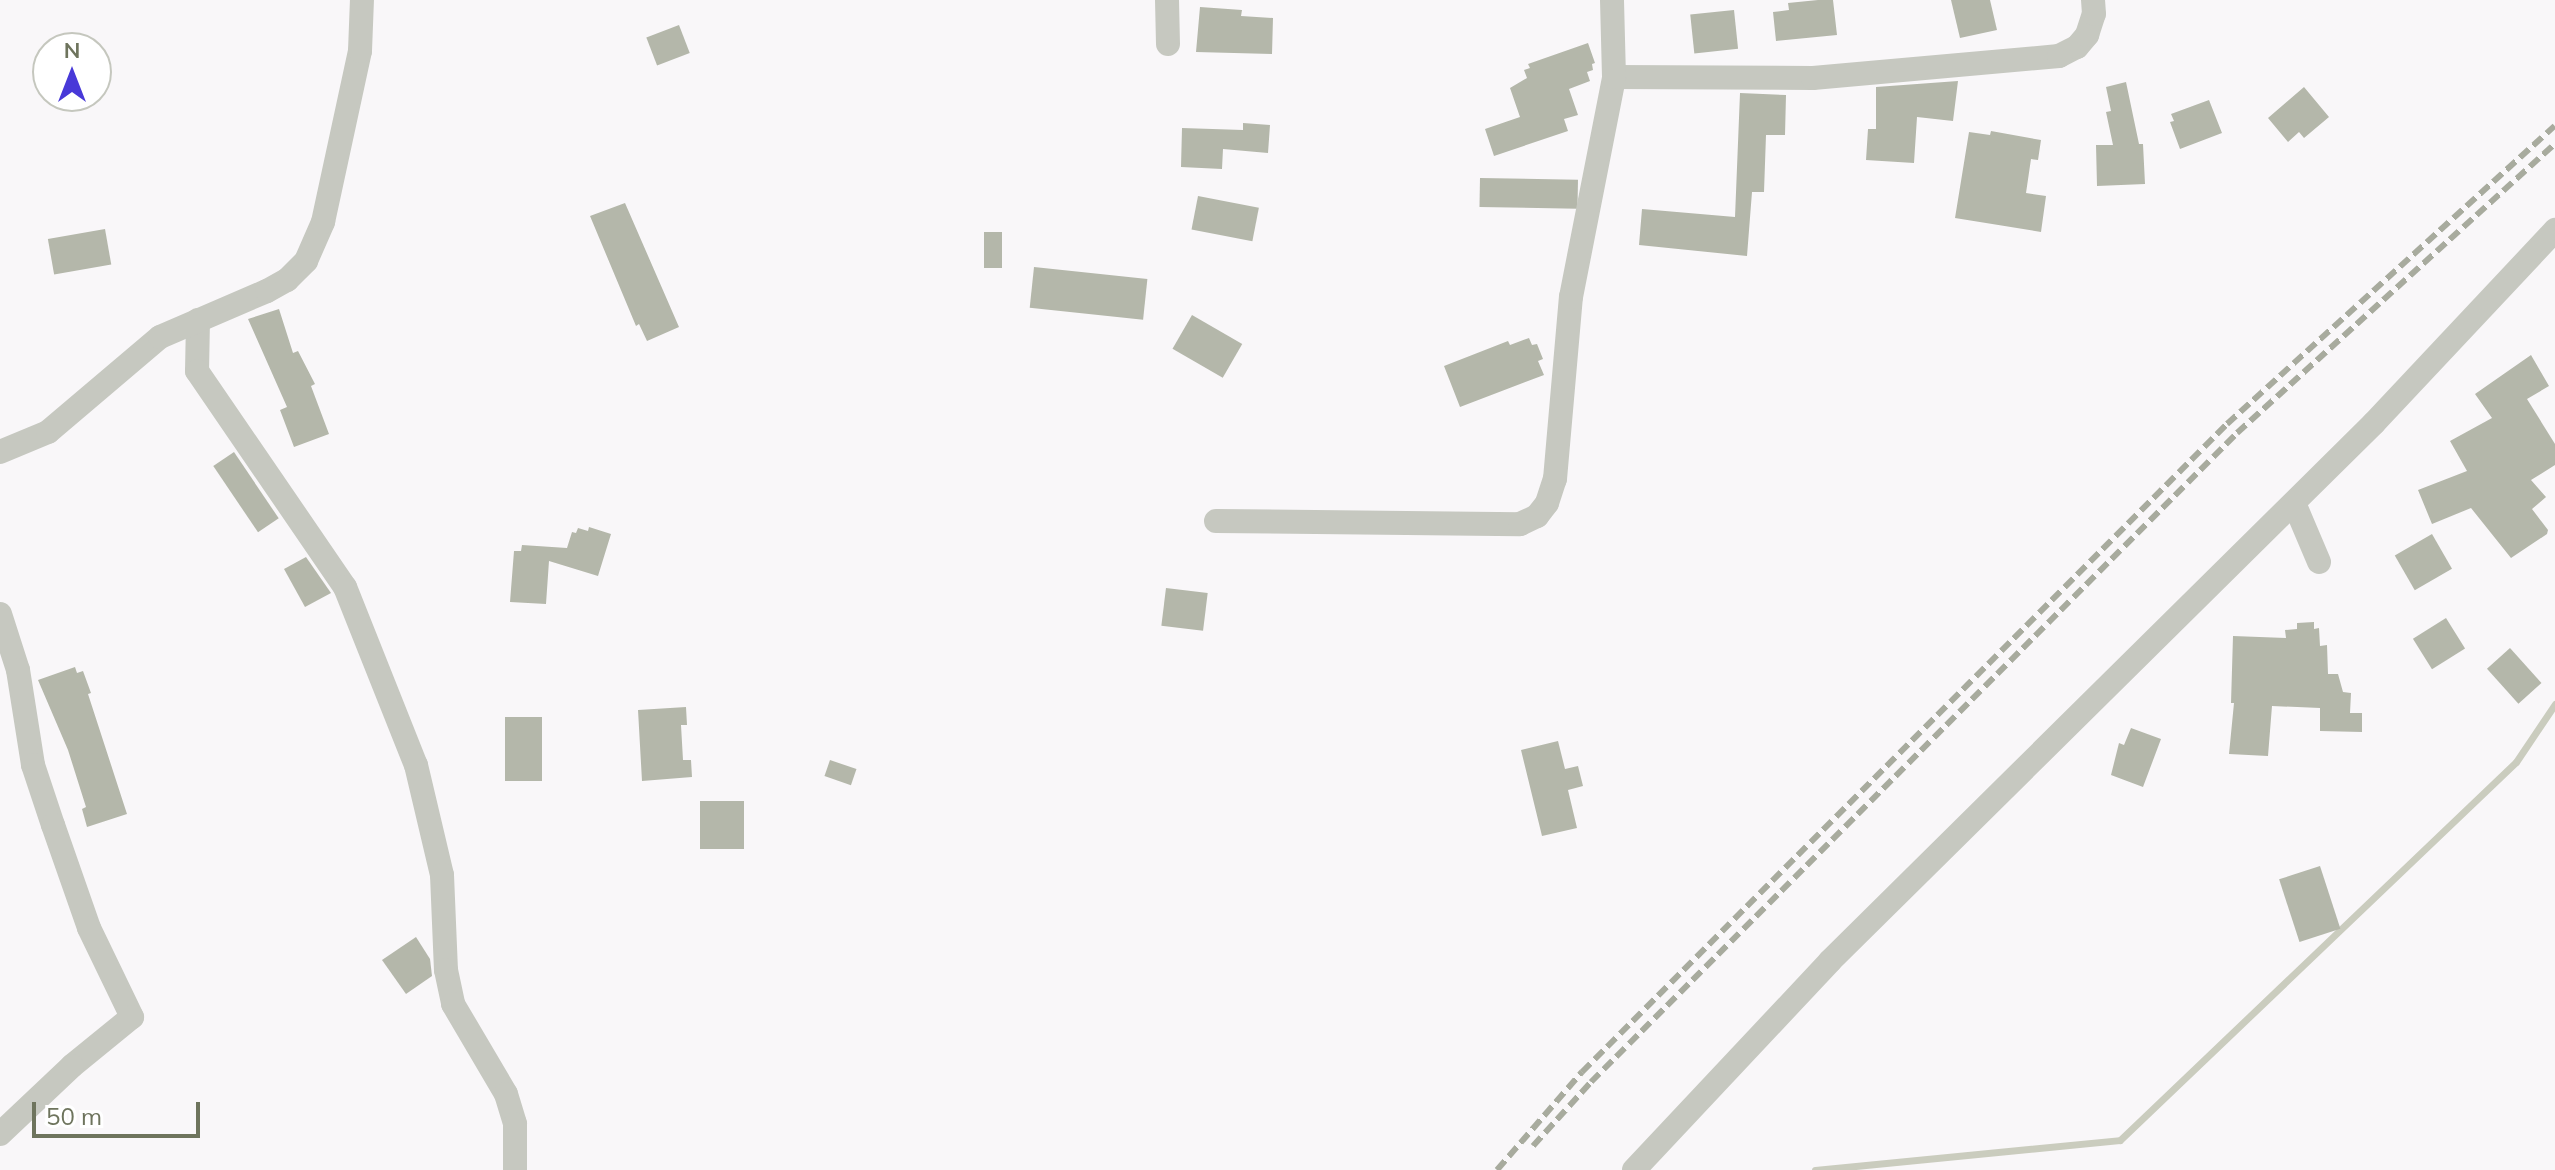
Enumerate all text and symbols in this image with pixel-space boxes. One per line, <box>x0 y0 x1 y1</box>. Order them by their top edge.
north arrow <box>32 32 112 112</box>
text: N <box>64 36 80 64</box>
scale bar <box>36 1086 204 1136</box>
text: 50 m <box>46 1101 102 1131</box>

